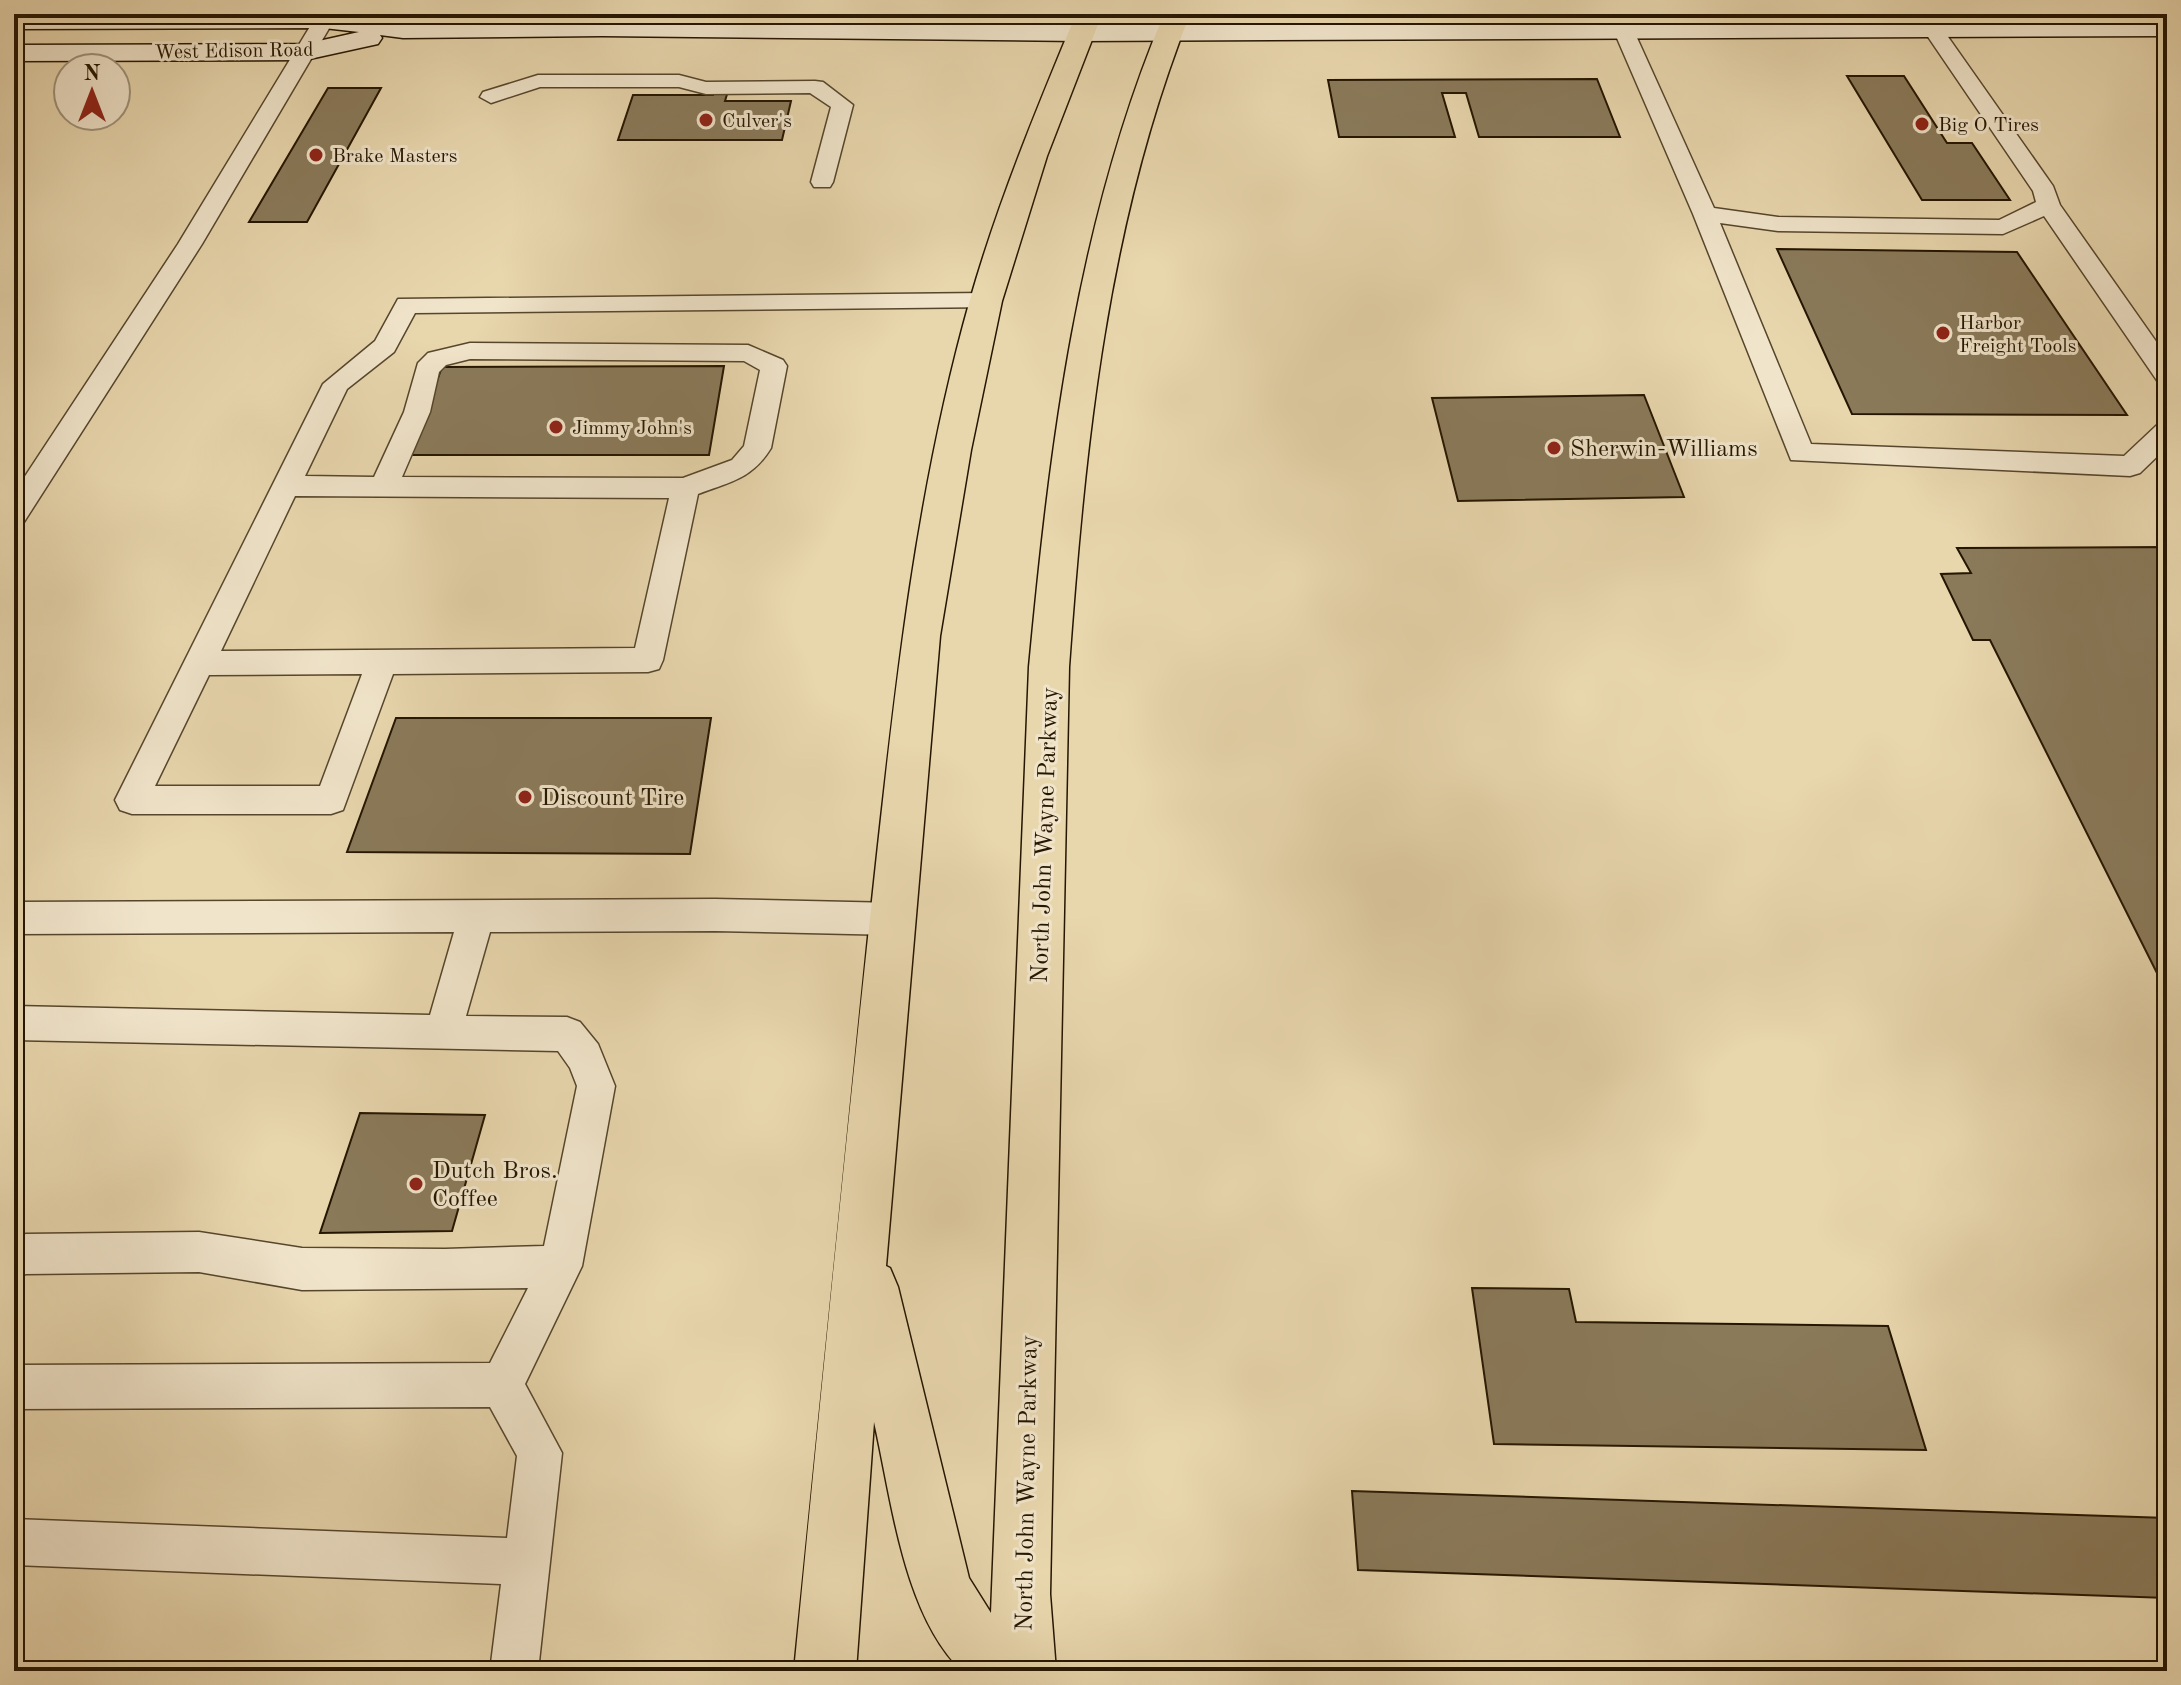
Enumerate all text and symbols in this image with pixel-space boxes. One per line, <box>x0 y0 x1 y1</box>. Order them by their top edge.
street label: West Edison Road <box>154 41 314 63</box>
north arrow <box>52 52 132 132</box>
text: N <box>84 63 101 85</box>
marker: Culver's <box>697 111 715 129</box>
place label: Culver's <box>722 112 792 132</box>
marker: Big O Tires <box>1913 115 1931 133</box>
place label: Big O Tires <box>1938 116 2039 136</box>
marker: Brake Masters <box>307 146 325 164</box>
place label: Brake Masters <box>332 147 457 167</box>
place label: Harbor Freight Tools <box>1959 314 2076 357</box>
marker: Harbor Freight Tools <box>1934 324 1952 342</box>
marker: Jimmy John's <box>547 418 565 436</box>
place label: Jimmy John's <box>572 419 692 439</box>
place label: Sherwin-Williams <box>1570 438 1758 462</box>
marker: Sherwin-Williams <box>1545 439 1563 457</box>
street label: North John Wayne Parkway <box>1029 686 1063 983</box>
place label: Discount Tire <box>541 787 684 811</box>
marker: Discount Tire <box>516 788 534 806</box>
place label: Dutch Bros. Coffee <box>432 1160 558 1212</box>
marker: Dutch Bros. Coffee <box>407 1175 425 1193</box>
street label: North John Wayne Parkway <box>1013 1335 1043 1631</box>

